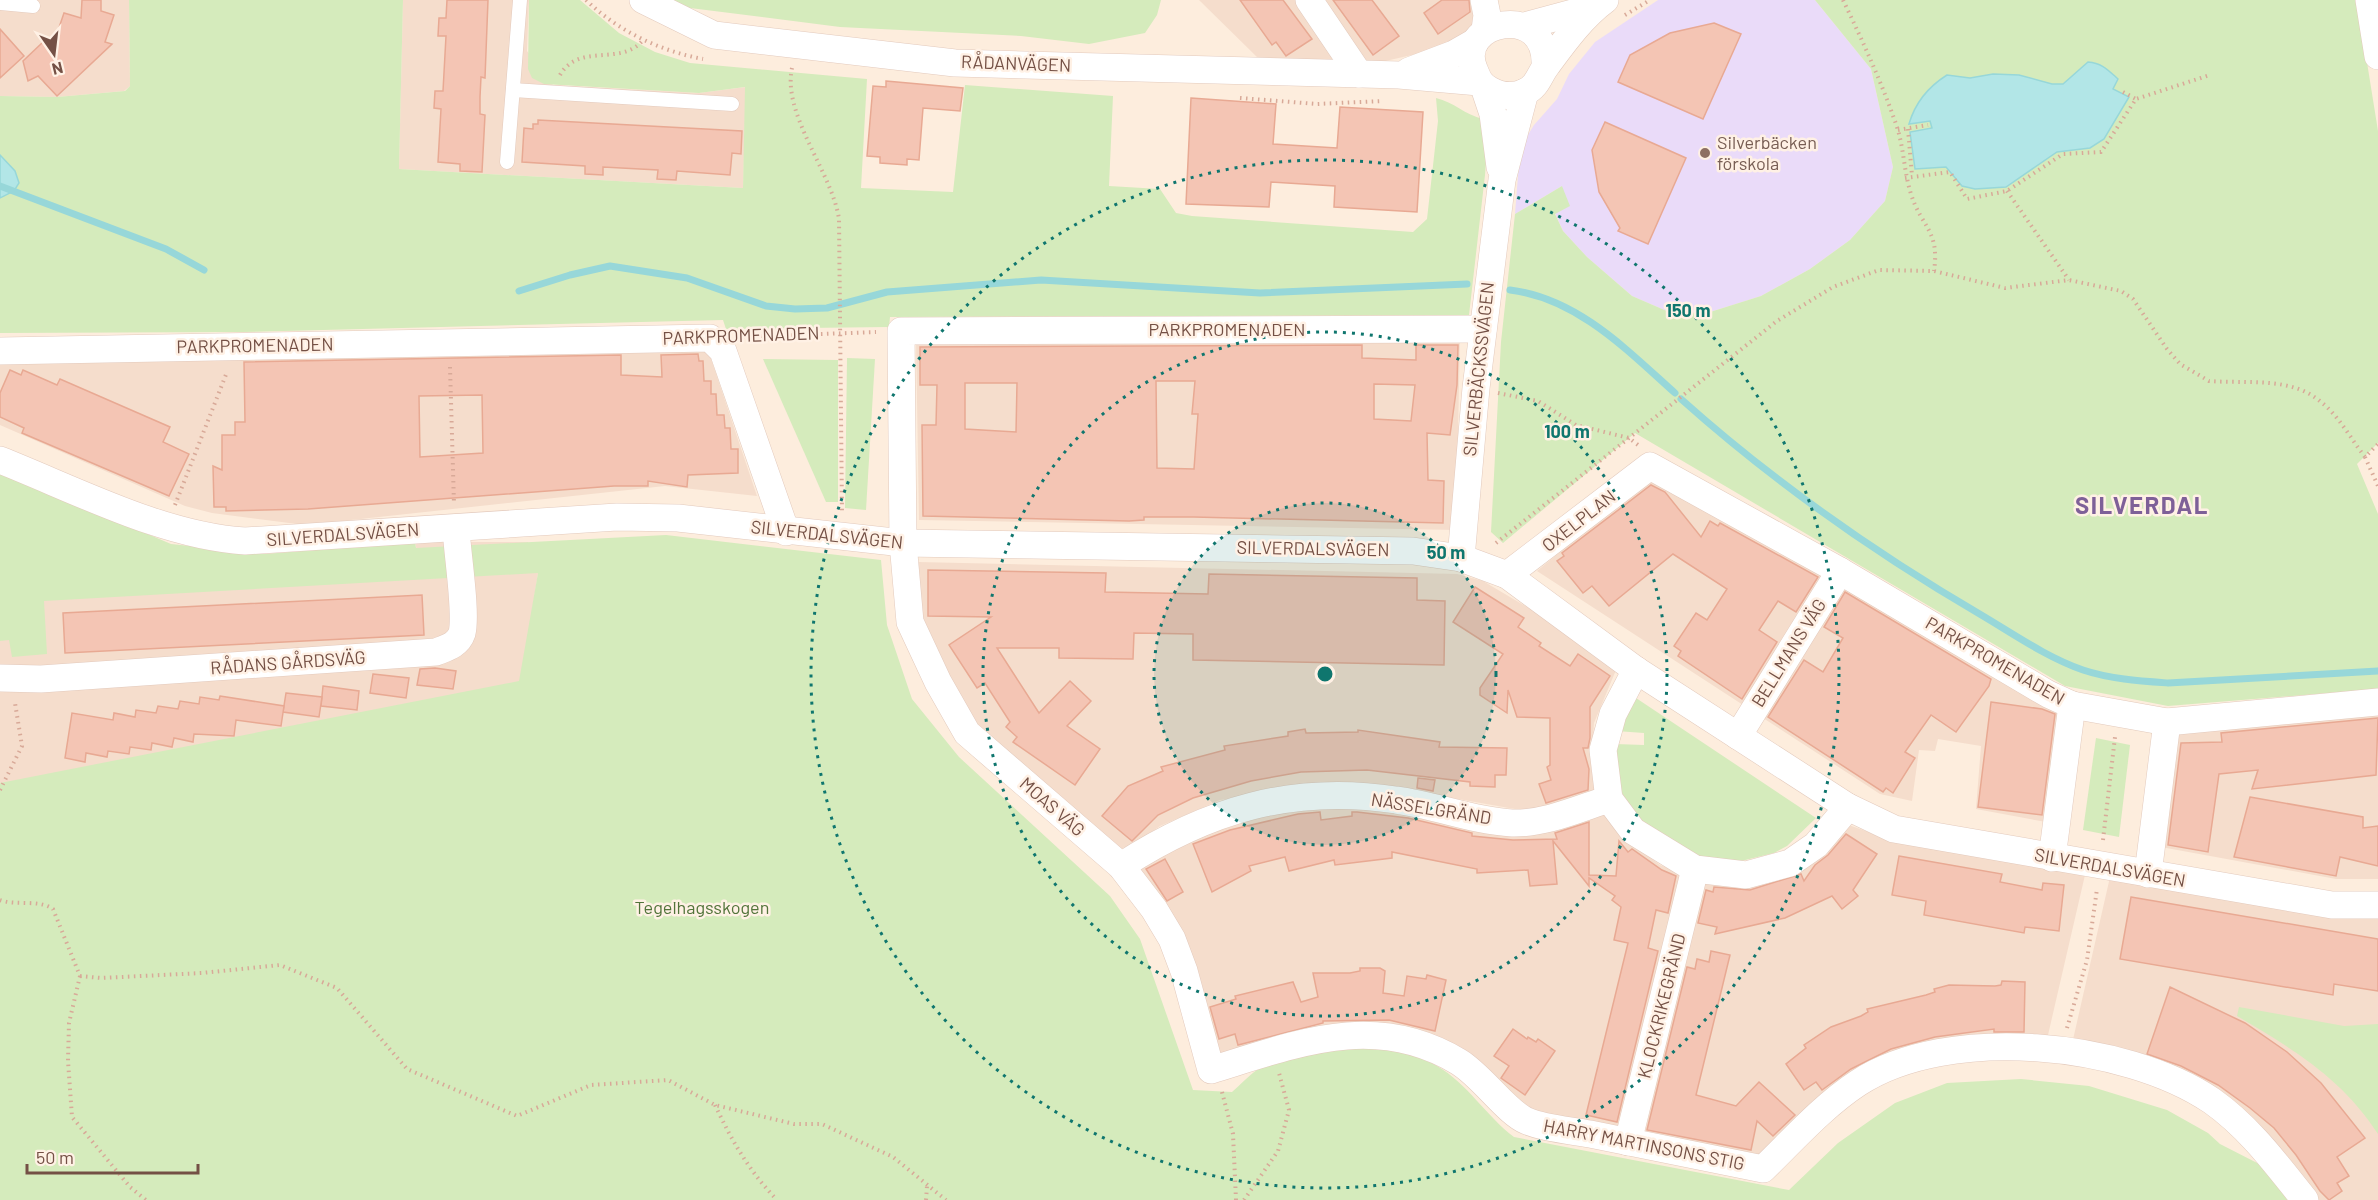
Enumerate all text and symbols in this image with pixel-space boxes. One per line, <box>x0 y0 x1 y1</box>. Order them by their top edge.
north arrow <box>24 24 84 84</box>
street label: RÅDANVÄGEN <box>961 50 1071 76</box>
text: N <box>50 59 65 80</box>
place label: Silverbäcken förskola <box>1717 131 1817 174</box>
marker: Silverbäcken förskola <box>1698 146 1712 160</box>
street label: SILVERBÄCKSSVÄGEN <box>1458 281 1498 457</box>
text: 150 m <box>1666 299 1710 321</box>
street label: PARKPROMENADEN <box>1148 318 1306 340</box>
street label: PARKPROMENADEN <box>662 321 820 349</box>
street label: PARKPROMENADEN <box>176 333 334 357</box>
text: 100 m <box>1544 420 1590 442</box>
street label: OXELPLAN <box>1537 485 1620 556</box>
district label: SILVERDAL <box>2075 490 2209 519</box>
street label: SILVERDALSVÄGEN <box>750 515 904 553</box>
street label: SILVERDALSVÄGEN <box>266 518 420 550</box>
street label: SILVERDALSVÄGEN <box>1236 536 1390 560</box>
text: 50 m <box>1427 541 1465 563</box>
street label: BELLMANS VÄG <box>1746 594 1830 711</box>
street label: PARKPROMENADEN <box>1922 611 2069 709</box>
street label: RÅDANS GÅRDSVÄG <box>210 646 366 678</box>
centre of rings <box>1315 664 1335 684</box>
street label: MOAS VÄG <box>1016 772 1090 841</box>
street label: NÄSSELGRÄND <box>1370 788 1493 828</box>
street label: SILVERDALSVÄGEN <box>2033 843 2187 891</box>
park label: Tegelhagsskogen <box>635 896 769 918</box>
street label: KLOCKRIKEGRÄND <box>1632 931 1690 1080</box>
street label: HARRY MARTINSONS STIG <box>1542 1114 1747 1174</box>
scale bar <box>27 1137 198 1175</box>
text: 50 m <box>36 1146 74 1168</box>

